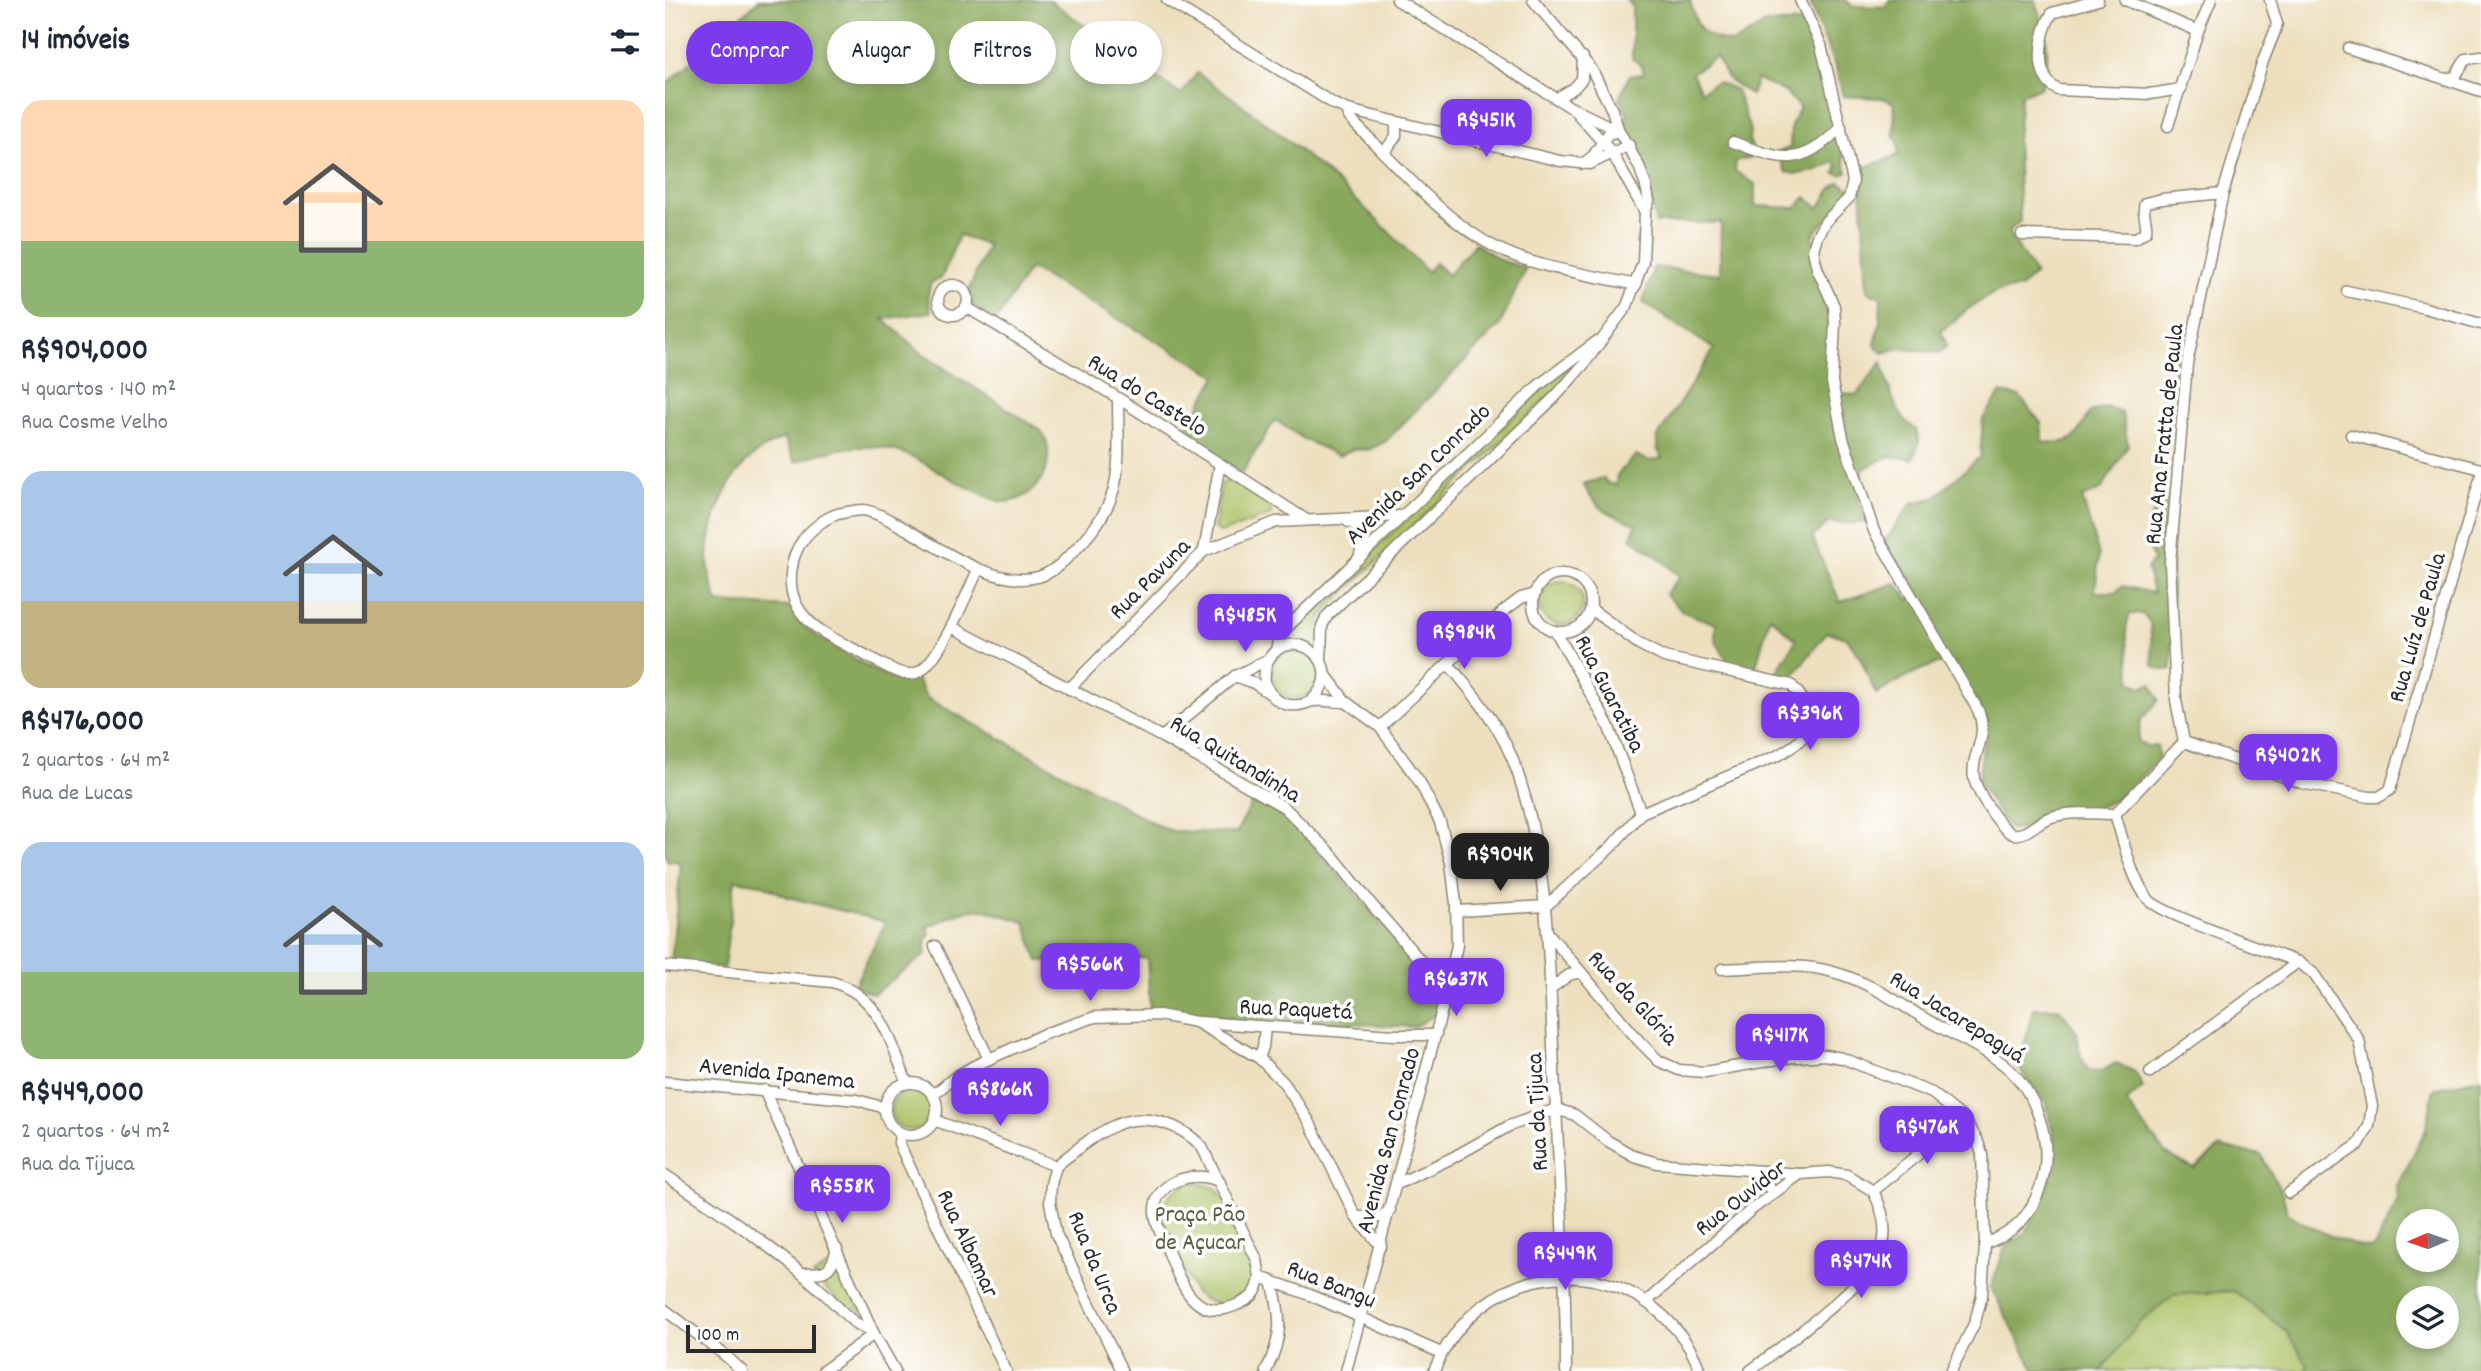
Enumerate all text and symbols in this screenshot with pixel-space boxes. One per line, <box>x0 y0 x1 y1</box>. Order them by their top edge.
text: 14 imóveis <box>21 21 130 64</box>
chip: Comprar <box>686 21 813 84</box>
chip: Alugar <box>827 21 935 84</box>
chip: Filtros <box>949 21 1056 84</box>
chip: Novo <box>1070 21 1162 84</box>
icon: filters <box>606 23 644 61</box>
pin: R$451K <box>1429 100 1543 159</box>
text: R$451K <box>1457 105 1515 138</box>
icon: home <box>270 145 396 271</box>
street label: Rua Ana Fratta de Paula <box>2137 321 2195 546</box>
text: R$904,000 <box>21 331 148 374</box>
street label: Rua do Castelo <box>1080 346 1213 447</box>
text: 4 quartos · 140 m² <box>21 374 176 407</box>
street label: Avenida San Conrado <box>1338 396 1500 554</box>
text: Rua Cosme Velho <box>21 407 168 440</box>
icon: home <box>270 516 396 642</box>
street label: Rua Pavuna <box>1102 531 1200 629</box>
street label: Rua Luíz de Paula <box>2381 548 2457 707</box>
pin: R$485K <box>1188 594 1302 654</box>
text: R$485K <box>1214 600 1276 633</box>
pin: R$984K <box>1407 612 1521 671</box>
text: R$984K <box>1433 617 1495 650</box>
street label: Rua Guaratiba <box>1564 630 1653 760</box>
pin: R$396K <box>1753 692 1867 752</box>
text: R$396K <box>1777 698 1843 731</box>
text: R$476,000 <box>21 702 144 745</box>
street label: Rua Quitandinha <box>1162 708 1307 814</box>
pin: R$402K <box>2231 734 2345 794</box>
text: R$402K <box>2255 740 2321 773</box>
text: 2 quartos · 64 m² <box>21 745 170 778</box>
text: Rua de Lucas <box>21 778 133 811</box>
pin: R$904K <box>1443 834 1557 893</box>
text: R$904K <box>1467 839 1533 872</box>
icon: home <box>270 887 396 1013</box>
pin: R$566K <box>1033 944 1147 1003</box>
street label: Rua da Glória <box>1579 944 1686 1055</box>
text: R$566K <box>1057 949 1123 982</box>
pin: R$637K <box>1399 958 1513 1018</box>
street label: Rua Jacarepaguá <box>1882 963 2031 1074</box>
text: R$637K <box>1424 964 1488 997</box>
street label: Rua Paquetá <box>1238 991 1353 1031</box>
pin: R$417K <box>1723 1014 1837 1074</box>
text: R$417K <box>1752 1020 1808 1053</box>
street label: Avenida San Conrado <box>1349 1044 1431 1238</box>
street label: Avenida Ipanema <box>697 1050 857 1100</box>
street label: Rua da Tijuca <box>1519 1051 1559 1172</box>
pin: R$866K <box>943 1068 1057 1128</box>
text: R$449,000 <box>21 1073 144 1116</box>
text: R$866K <box>967 1074 1033 1107</box>
pin: R$476K <box>1870 1106 1984 1166</box>
text: R$476K <box>1895 1112 1959 1145</box>
text: 2 quartos · 64 m² <box>21 1116 170 1149</box>
text: Rua da Tijuca <box>21 1149 134 1182</box>
street label: Rua Ouvidor <box>1689 1153 1795 1246</box>
pin: R$558K <box>785 1166 899 1225</box>
text: R$558K <box>810 1171 874 1204</box>
street label: Rua Albamar <box>926 1185 1006 1304</box>
park label: Praça Pão de Açucar <box>1154 1199 1246 1261</box>
street label: Rua da Urca <box>1057 1207 1130 1320</box>
north arrow <box>2396 1209 2459 1272</box>
map controls <box>2396 1209 2459 1349</box>
pin: R$449K <box>1508 1232 1622 1292</box>
text: R$449K <box>1533 1238 1597 1271</box>
pin: R$474K <box>1804 1240 1918 1300</box>
text: R$474K <box>1830 1246 1892 1279</box>
street label: Rua Bangu <box>1281 1253 1381 1319</box>
button: layers <box>2396 1286 2459 1349</box>
scale bar <box>686 1322 815 1354</box>
text: 100 m <box>697 1323 739 1350</box>

